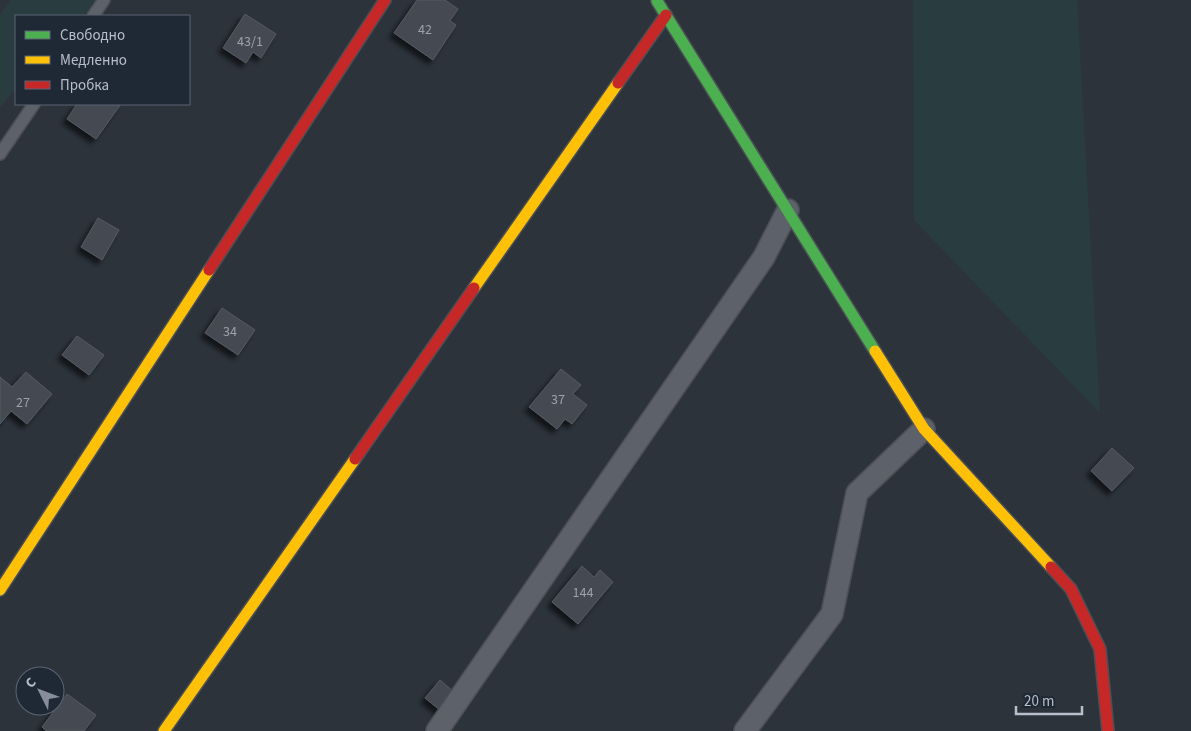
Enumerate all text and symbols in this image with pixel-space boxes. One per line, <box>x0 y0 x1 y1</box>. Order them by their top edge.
legend <box>15 15 190 105</box>
house number: 42 <box>418 20 432 40</box>
text: Свободно <box>60 25 125 46</box>
house number: 43/1 <box>237 32 263 52</box>
text: Медленно <box>60 50 127 71</box>
text: Пробка <box>60 75 109 96</box>
house number: 34 <box>223 322 237 342</box>
house number: 37 <box>551 390 565 410</box>
house number: 27 <box>16 393 30 413</box>
house number: 144 <box>573 583 593 603</box>
north arrow <box>15 666 65 716</box>
text: С <box>21 673 41 693</box>
scale bar <box>1016 684 1082 716</box>
text: 20 m <box>1024 691 1054 712</box>

